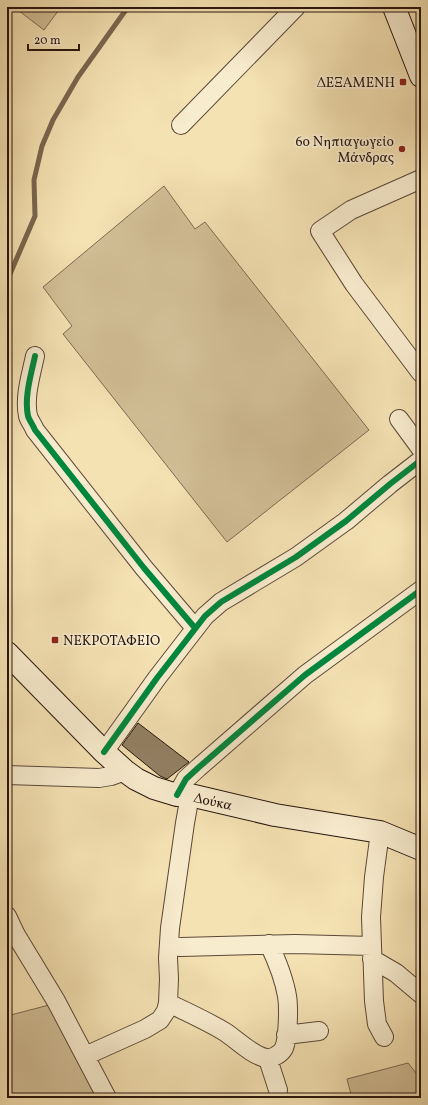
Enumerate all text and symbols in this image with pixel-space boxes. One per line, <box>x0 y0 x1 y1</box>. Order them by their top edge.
scale bar <box>28 26 79 52</box>
text: 20 m <box>34 33 61 49</box>
place label: ΔΕΞΑΜΕΝΗ <box>317 74 395 93</box>
marker: ΔΕΞΑΜΕΝΗ <box>398 77 408 87</box>
place label: 6ο Νηπιαγωγείο Μάνδρας <box>296 133 394 168</box>
marker: 6ο Νηπιαγωγείο Μάνδρας <box>397 144 407 154</box>
place label: ΝΕΚΡΟΤΑΦΕΙΟ <box>63 632 160 651</box>
marker: ΝΕΚΡΟΤΑΦΕΙΟ <box>50 635 60 645</box>
street label: Δούκα <box>192 789 234 816</box>

